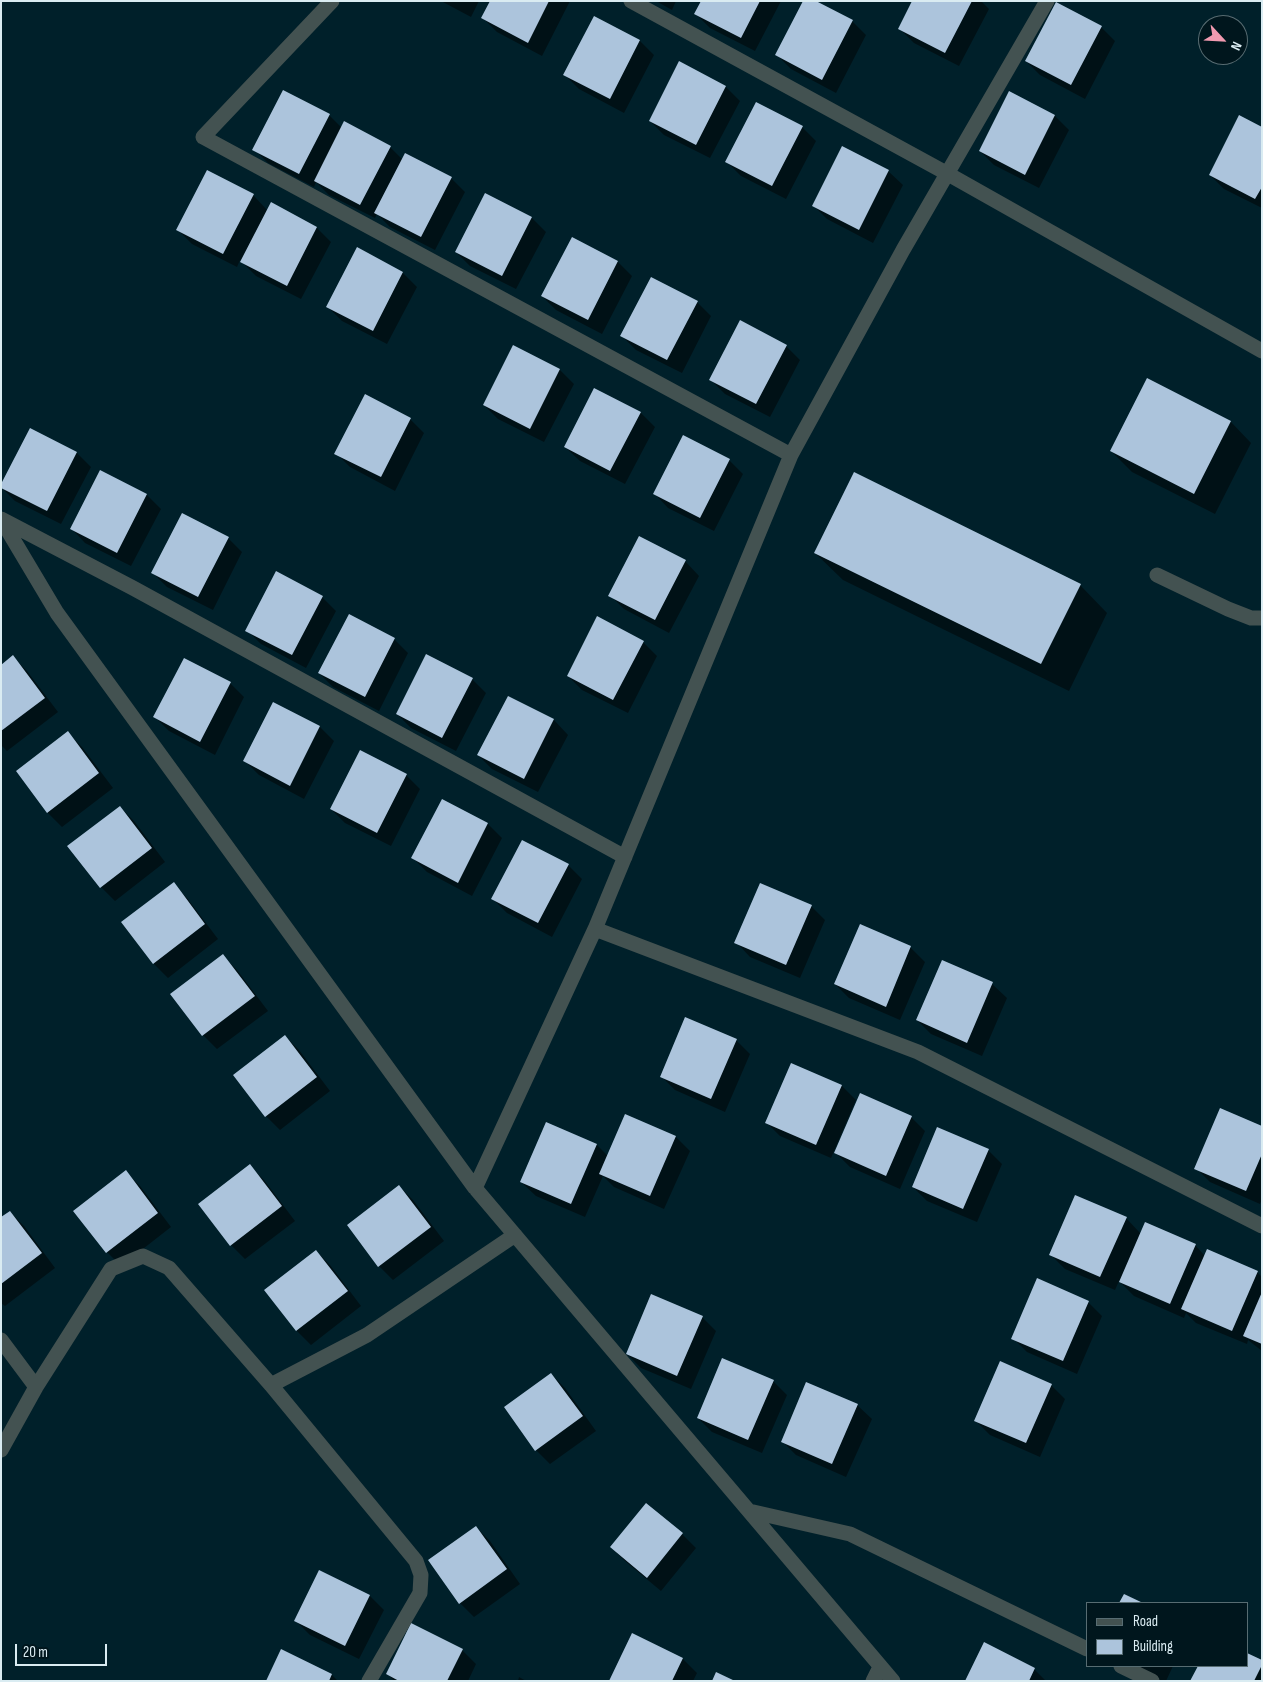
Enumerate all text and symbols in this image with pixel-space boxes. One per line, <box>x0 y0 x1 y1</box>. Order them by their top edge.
north arrow <box>1198 15 1248 65</box>
text: N <box>1227 39 1245 53</box>
legend <box>1086 1602 1248 1667</box>
text: Road <box>1133 1612 1158 1631</box>
scale bar <box>18 1634 110 1666</box>
text: Building <box>1133 1637 1173 1656</box>
text: 20 m <box>23 1643 48 1662</box>

